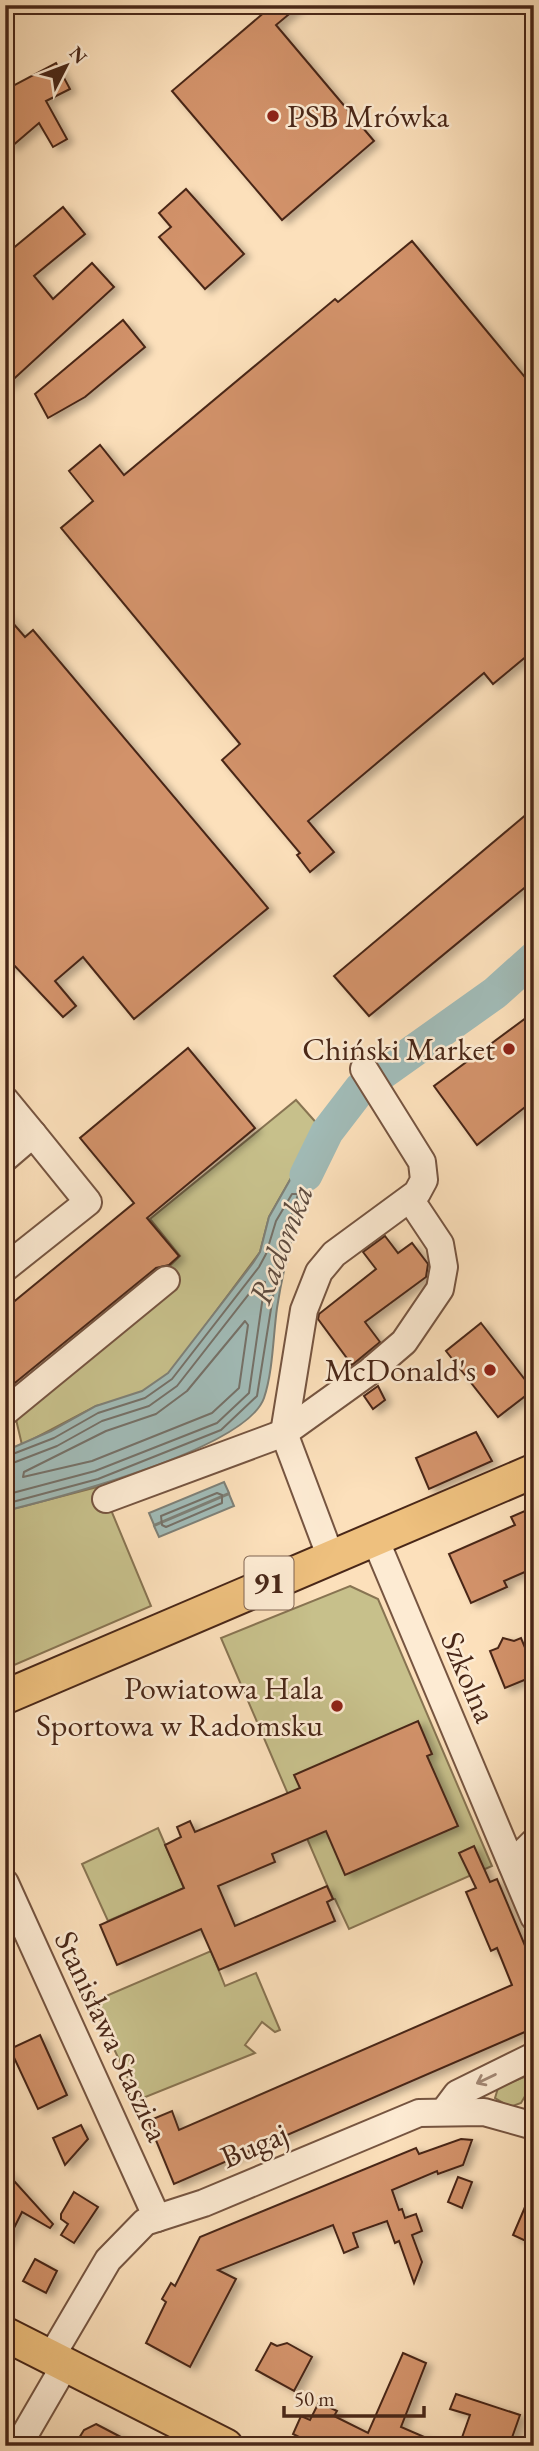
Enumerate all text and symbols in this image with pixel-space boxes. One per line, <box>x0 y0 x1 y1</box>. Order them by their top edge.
north arrow <box>32 32 102 102</box>
text: N <box>64 41 93 70</box>
place label: PSB Mrówka <box>287 95 450 137</box>
marker: PSB Mrówka <box>265 108 281 124</box>
place label: Chiński Market <box>302 1028 495 1070</box>
marker: Chiński Market <box>501 1041 517 1057</box>
water label: Radomka <box>238 1178 323 1310</box>
place label: McDonald's <box>325 1349 476 1391</box>
marker: McDonald's <box>482 1362 498 1378</box>
road number: 91 <box>244 1556 294 1610</box>
street label: Szkolna <box>431 1625 507 1729</box>
place label: Powiatowa Hala Sportowa w Radomsku <box>36 1667 323 1746</box>
marker: Powiatowa Hala Sportowa w Radomsku <box>329 1698 345 1714</box>
street label: Stanisława Staszica <box>45 1924 179 2148</box>
one-way arrow <box>476 2073 497 2087</box>
street label: Bugaj <box>214 2112 294 2178</box>
scale bar <box>284 2374 424 2418</box>
text: 50 m <box>294 2385 335 2412</box>

